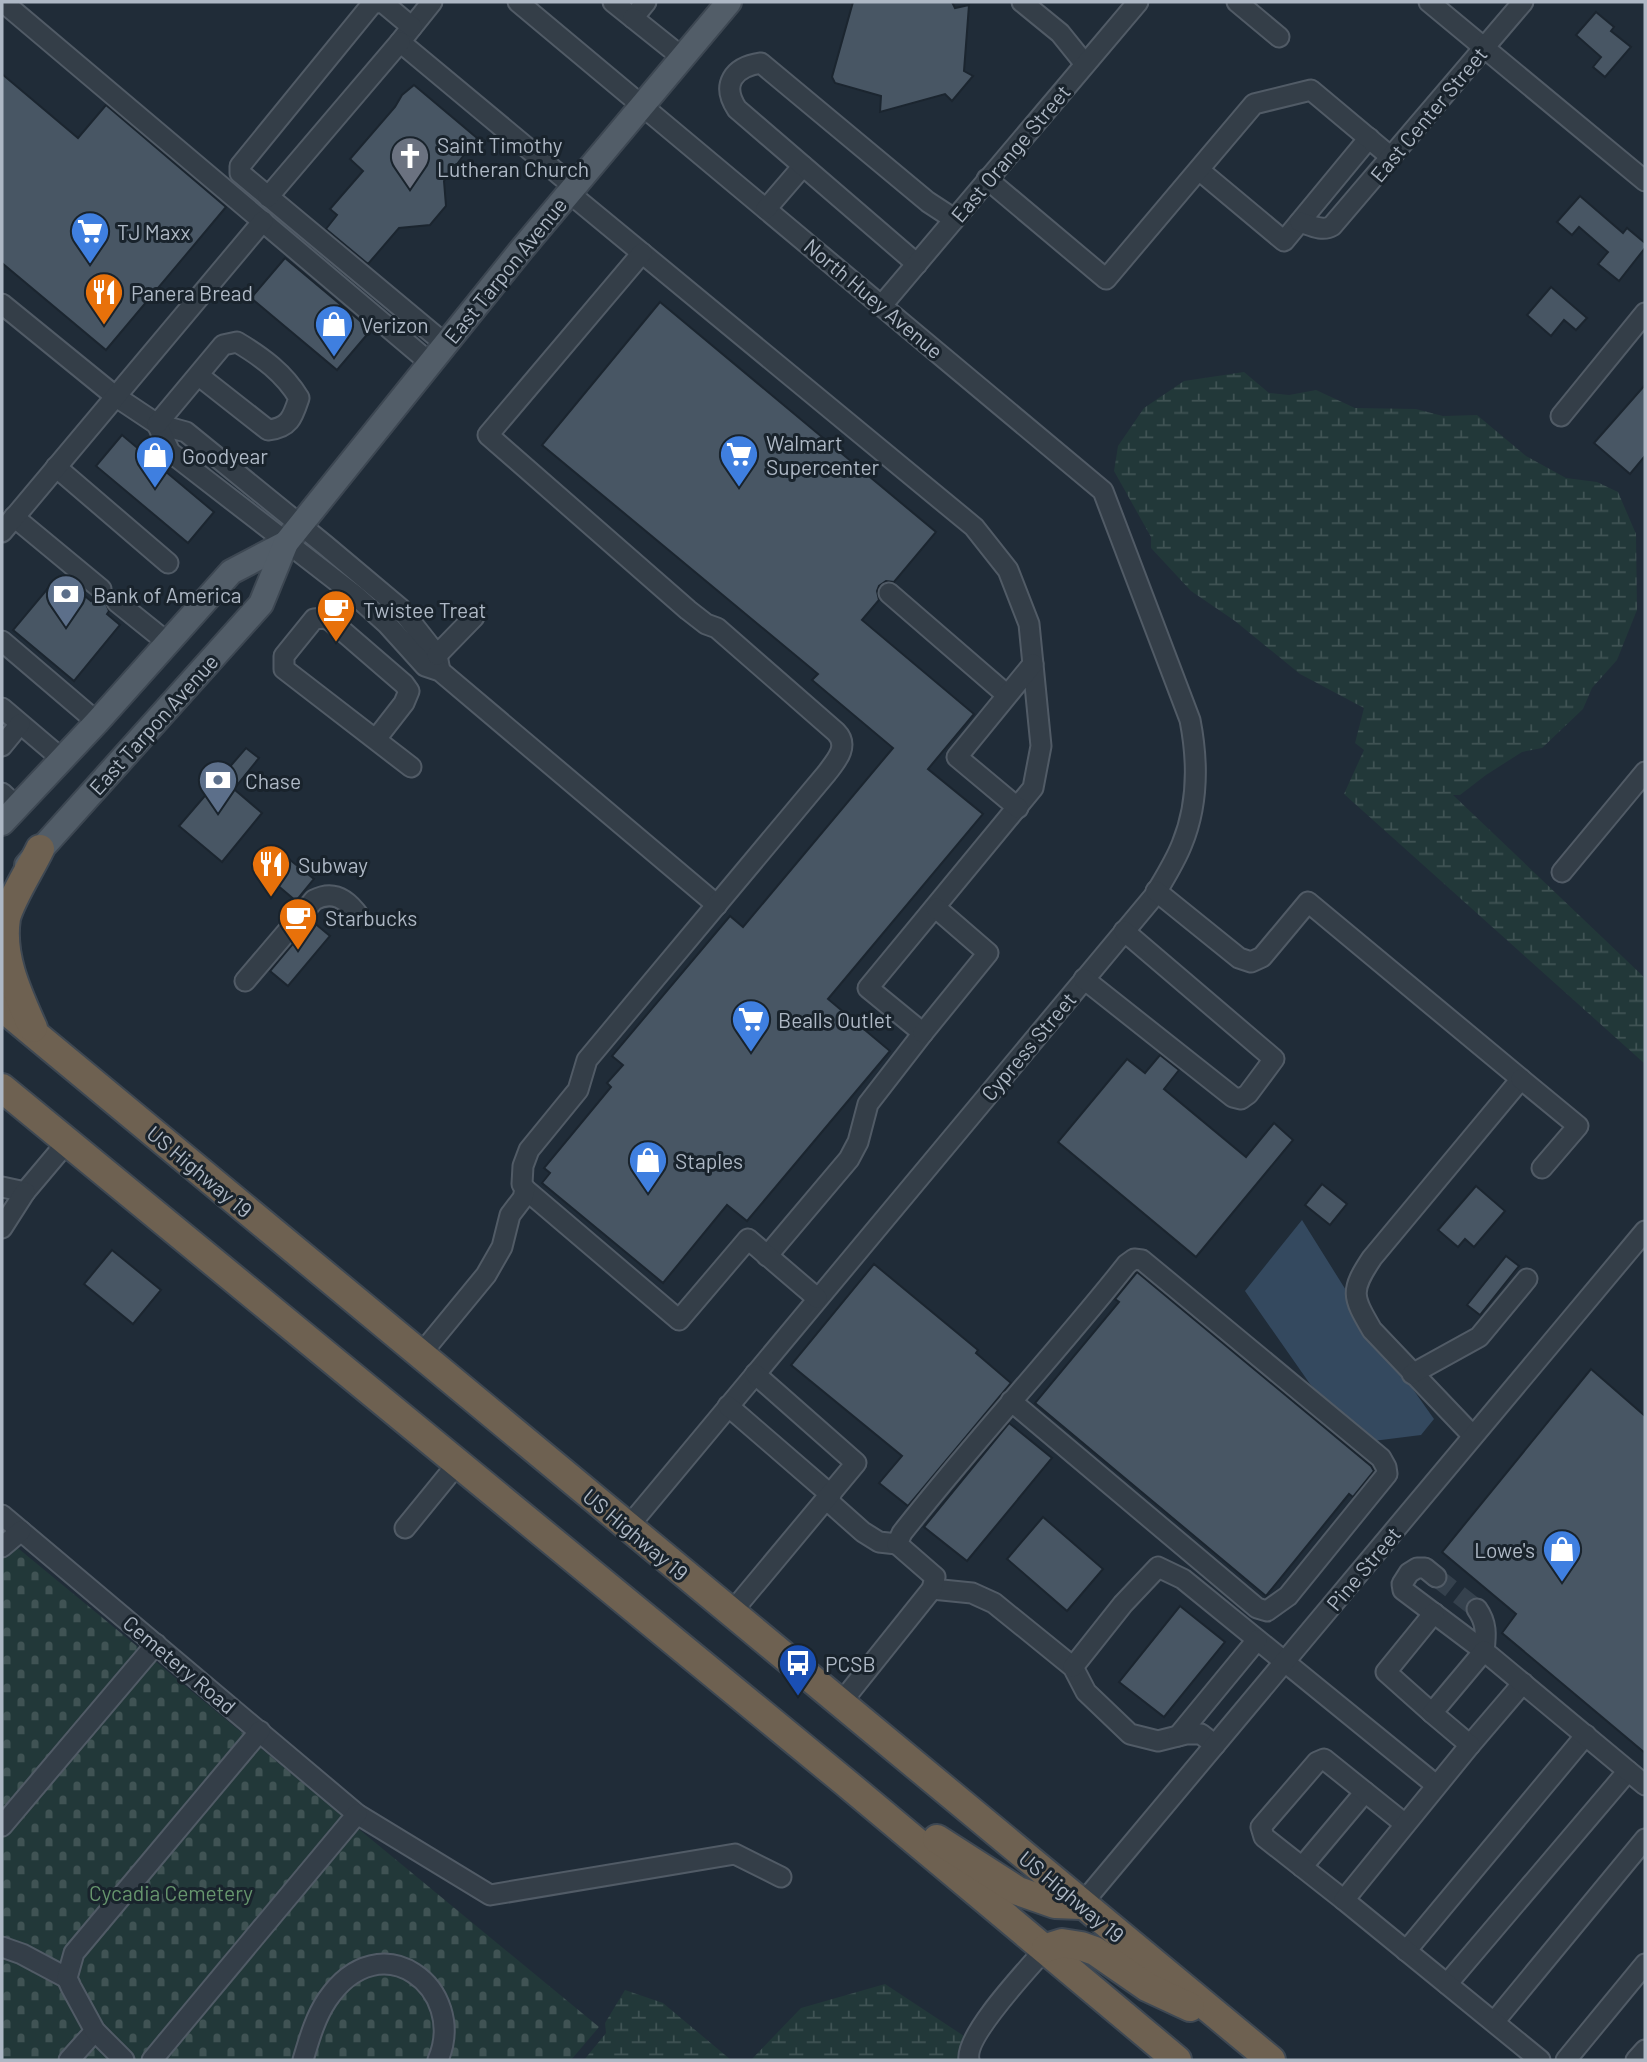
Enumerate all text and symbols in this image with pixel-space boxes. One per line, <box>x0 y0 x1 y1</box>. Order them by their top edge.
street label: East Center Street <box>1364 42 1492 186</box>
street label: East Orange Street <box>945 79 1075 227</box>
place label: Saint Timothy Lutheran Church <box>437 132 589 181</box>
church icon: Saint Timothy Lutheran Church <box>389 135 431 190</box>
street label: East Tarpon Avenue <box>438 192 572 348</box>
supermarket icon: TJ Maxx <box>69 210 111 265</box>
place label: TJ Maxx <box>117 219 191 244</box>
street label: North Huey Avenue <box>800 233 948 363</box>
restaurant icon: Panera Bread <box>83 271 125 326</box>
place label: Panera Bread <box>131 280 253 305</box>
shop icon: Verizon <box>313 303 355 358</box>
place label: Verizon <box>361 312 429 337</box>
place label: Walmart Supercenter <box>766 430 880 479</box>
supermarket icon: Walmart Supercenter <box>718 433 760 488</box>
shop icon: Goodyear <box>134 434 176 489</box>
place label: Goodyear <box>182 443 268 468</box>
bank icon: Bank of America <box>45 573 87 628</box>
place label: Bank of America <box>93 582 242 607</box>
cafe icon: Twistee Treat <box>315 588 357 643</box>
place label: Twistee Treat <box>363 597 486 622</box>
street label: East Tarpon Avenue <box>83 649 223 799</box>
bank icon: Chase <box>197 759 239 814</box>
place label: Chase <box>245 768 301 793</box>
restaurant icon: Subway <box>250 843 292 898</box>
place label: Subway <box>298 852 368 877</box>
cafe icon: Starbucks <box>277 896 319 951</box>
place label: Starbucks <box>325 905 417 930</box>
street label: Cypress Street <box>975 987 1081 1105</box>
supermarket icon: Bealls Outlet <box>730 998 772 1053</box>
place label: Bealls Outlet <box>778 1007 892 1032</box>
street label: US Highway 19 <box>142 1120 258 1222</box>
shop icon: Staples <box>627 1139 669 1194</box>
place label: Staples <box>675 1148 743 1173</box>
street label: US Highway 19 <box>578 1483 694 1585</box>
street label: Pine Street <box>1321 1521 1405 1615</box>
shop icon: Lowe's <box>1541 1528 1583 1583</box>
place label: Lowe's <box>1474 1537 1535 1562</box>
street label: Cemetery Road <box>119 1610 241 1718</box>
bus stop icon: PCSB <box>777 1642 819 1697</box>
place label: PCSB <box>825 1651 876 1676</box>
street label: US Highway 19 <box>1014 1845 1130 1947</box>
park label: Cycadia Cemetery <box>89 1880 253 1905</box>

